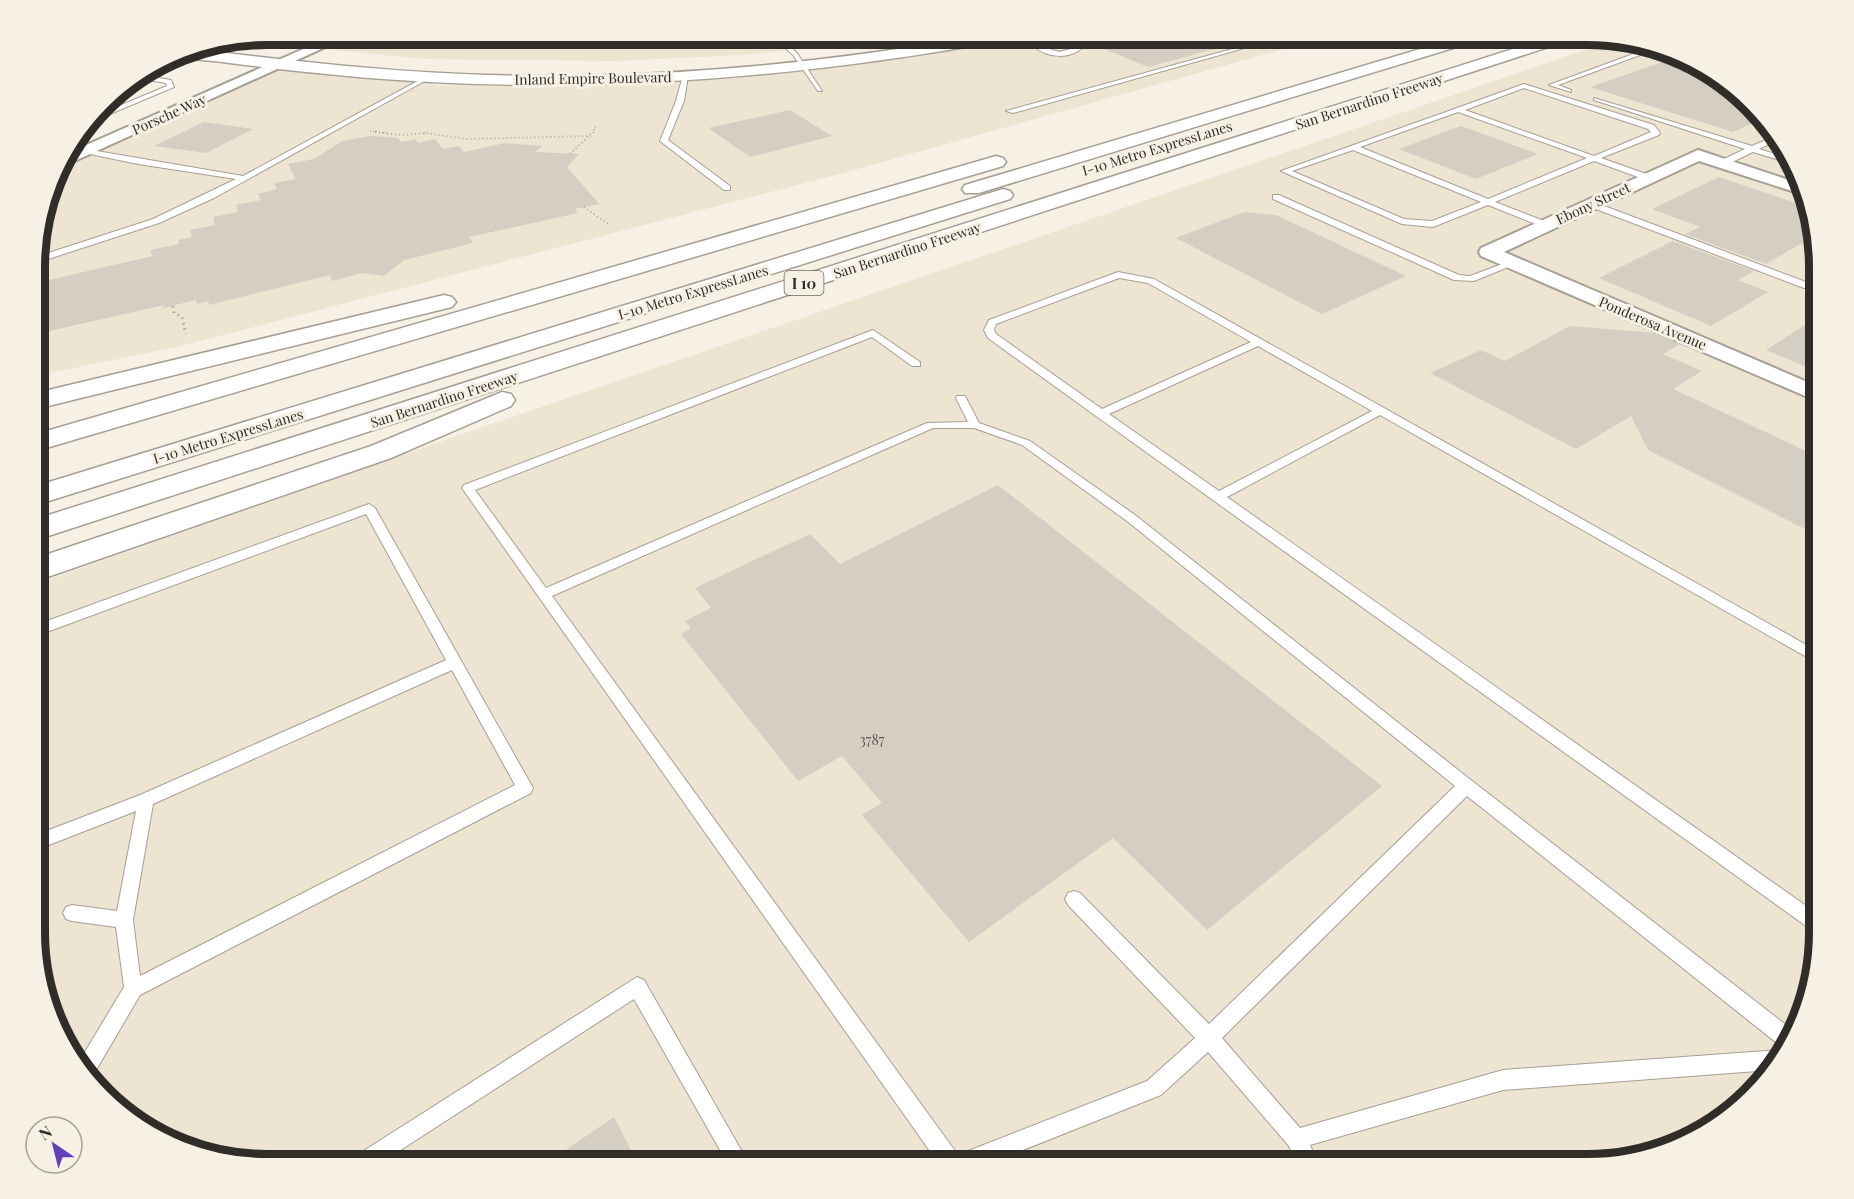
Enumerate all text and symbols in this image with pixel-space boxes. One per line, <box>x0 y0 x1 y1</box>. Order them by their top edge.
street label: Inland Empire Boulevard <box>514 67 672 89</box>
street label: San Bernardino Freeway <box>1293 68 1445 134</box>
street label: Porsche Way <box>129 89 209 139</box>
street label: I-10 Metro ExpressLanes <box>1080 116 1234 180</box>
street label: Ebony Street <box>1553 177 1634 229</box>
street label: San Bernardino Freeway <box>831 217 983 283</box>
street label: I-10 Metro ExpressLanes <box>616 260 770 324</box>
road number: I 10 <box>784 271 824 295</box>
street label: Ponderosa Avenue <box>1596 292 1710 354</box>
street label: San Bernardino Freeway <box>368 366 520 432</box>
street label: I-10 Metro ExpressLanes <box>151 404 305 468</box>
house number: 3787 <box>860 730 885 749</box>
north arrow <box>24 1115 84 1175</box>
text: N <box>34 1120 56 1144</box>

